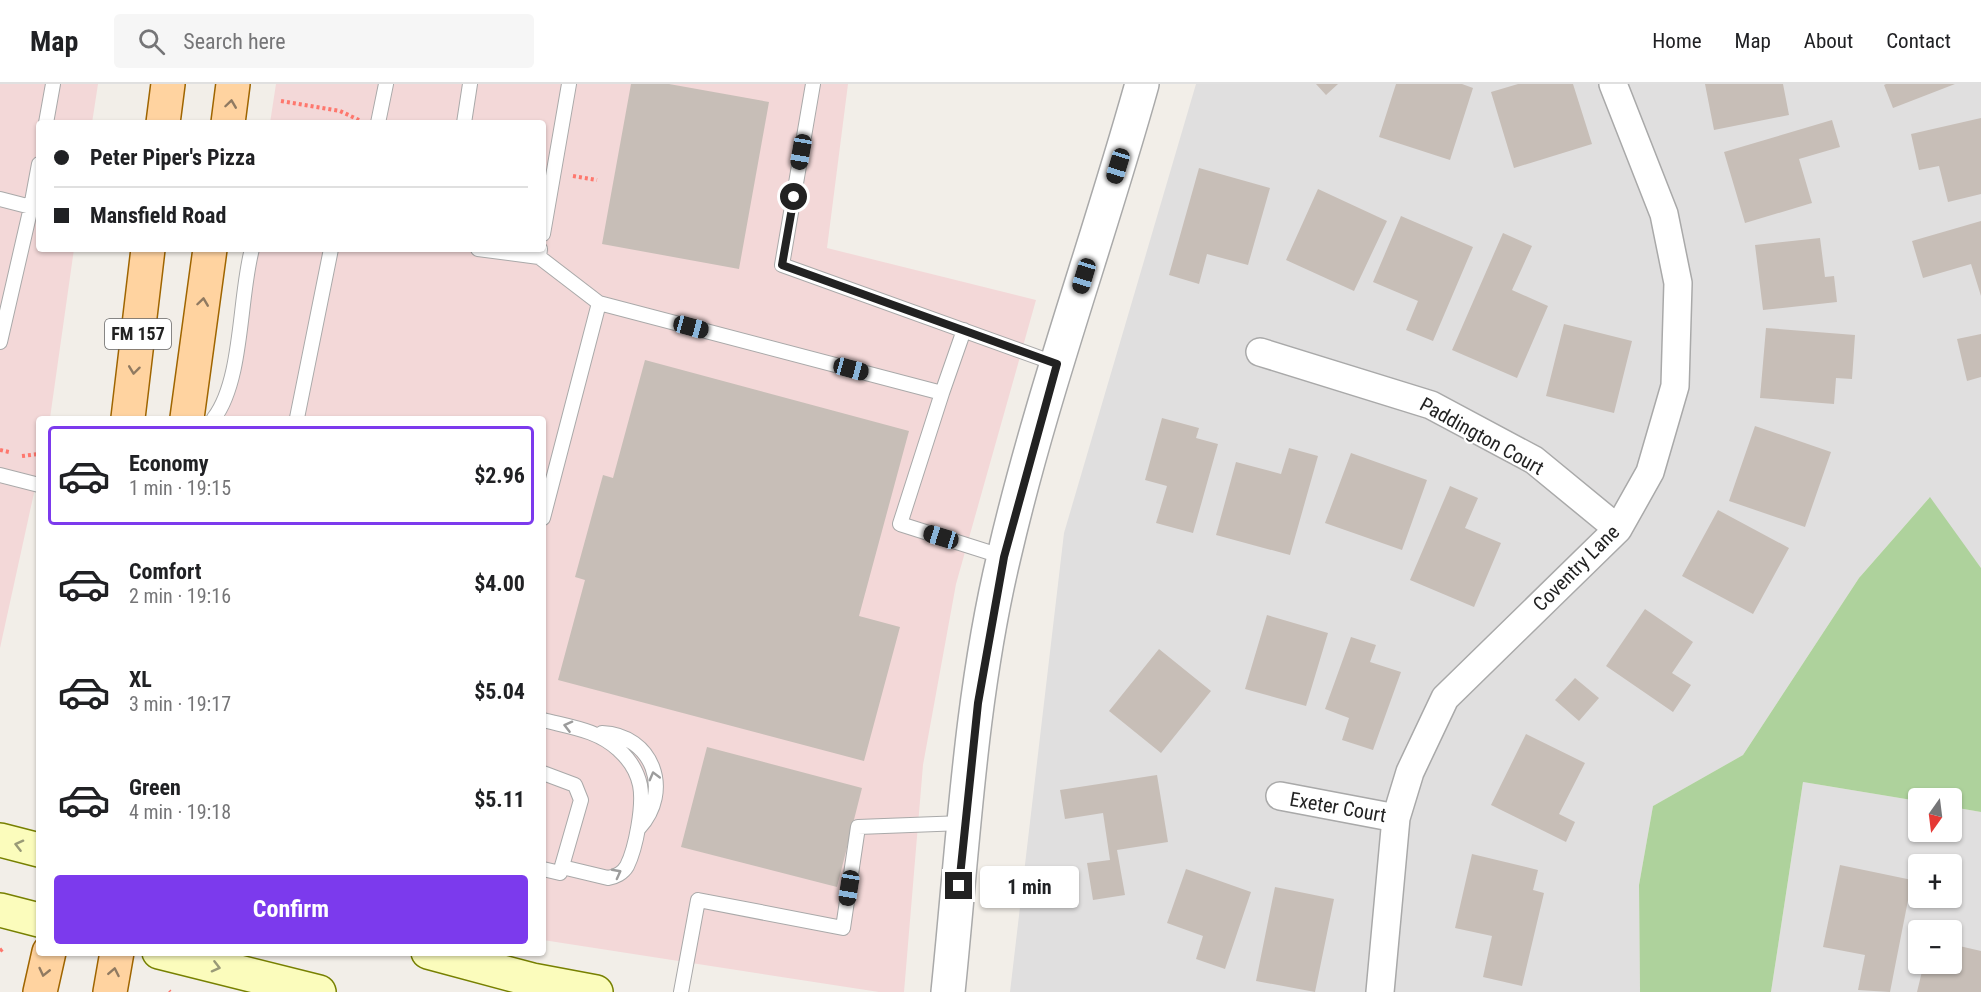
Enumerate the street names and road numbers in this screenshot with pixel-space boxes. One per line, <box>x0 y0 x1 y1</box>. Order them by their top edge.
road number: FM 157 <box>105 319 171 349</box>
street label: Paddington Court <box>1416 392 1548 480</box>
street label: Coventry Lane <box>1528 520 1624 616</box>
street label: Exeter Court <box>1288 787 1388 827</box>

